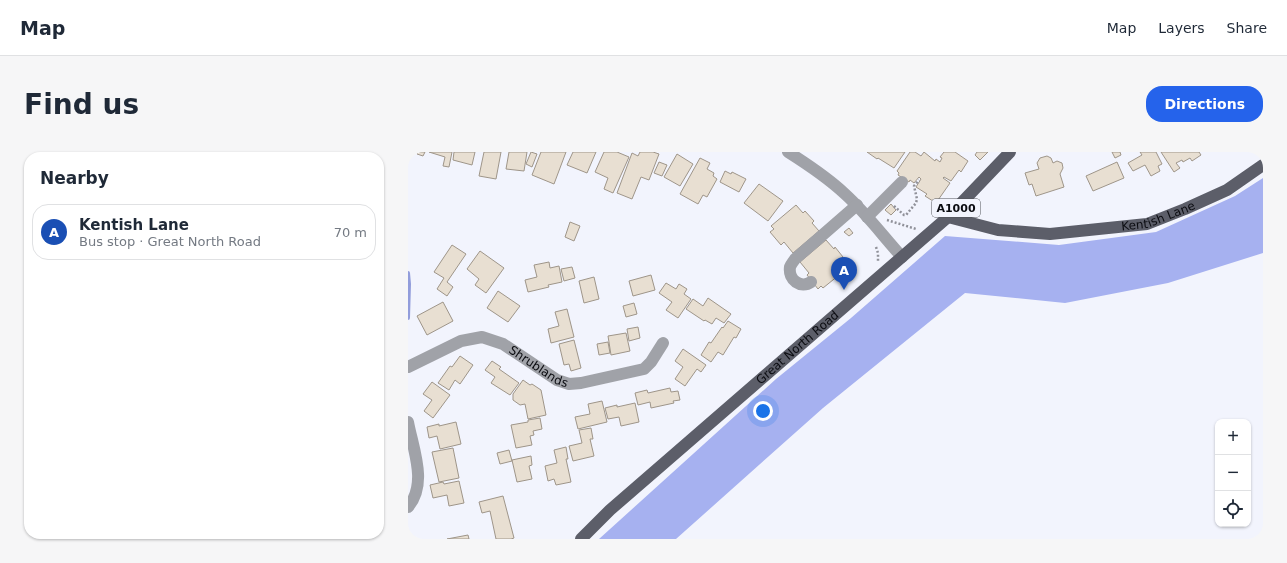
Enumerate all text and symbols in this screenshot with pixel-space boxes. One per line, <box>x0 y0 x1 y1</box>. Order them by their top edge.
text: Map <box>20 17 65 39</box>
text: Map <box>1107 20 1136 36</box>
text: Layers <box>1158 20 1205 36</box>
text: Share <box>1227 20 1267 36</box>
button: Directions <box>1146 86 1263 122</box>
text: Find us <box>24 88 139 121</box>
text: Nearby <box>40 168 109 188</box>
street label: Kentish Lane <box>1121 198 1197 234</box>
road number: A1000 <box>932 199 980 217</box>
text: Kentish Lane <box>79 216 189 234</box>
text: A <box>49 225 59 240</box>
text: 70 m <box>334 225 367 240</box>
text: Bus stop · Great North Road <box>79 234 261 249</box>
pin: A <box>831 257 857 290</box>
street label: Great North Road <box>753 308 842 387</box>
street label: Shrublands <box>506 343 570 390</box>
your location <box>753 401 773 421</box>
map controls <box>1215 419 1251 527</box>
button: + <box>1215 419 1251 455</box>
button: − <box>1215 455 1251 491</box>
button: locate <box>1215 491 1251 527</box>

